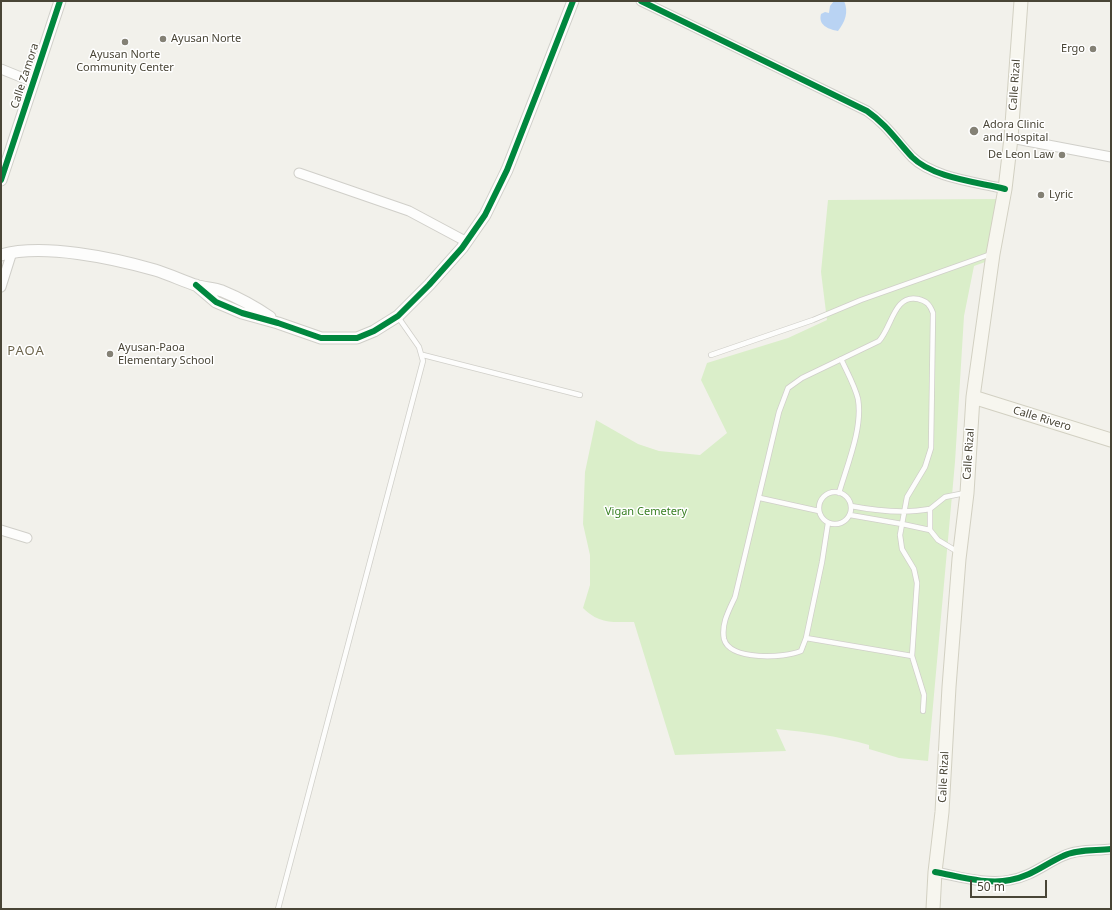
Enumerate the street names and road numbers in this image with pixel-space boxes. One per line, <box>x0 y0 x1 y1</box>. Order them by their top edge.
street label: Calle Zamora <box>8 42 42 110</box>
street label: Calle Rizal <box>1007 59 1023 111</box>
street label: Calle Rivero <box>1011 404 1073 434</box>
street label: Calle Rizal <box>961 428 977 480</box>
street label: Calle Rizal <box>936 751 952 803</box>

